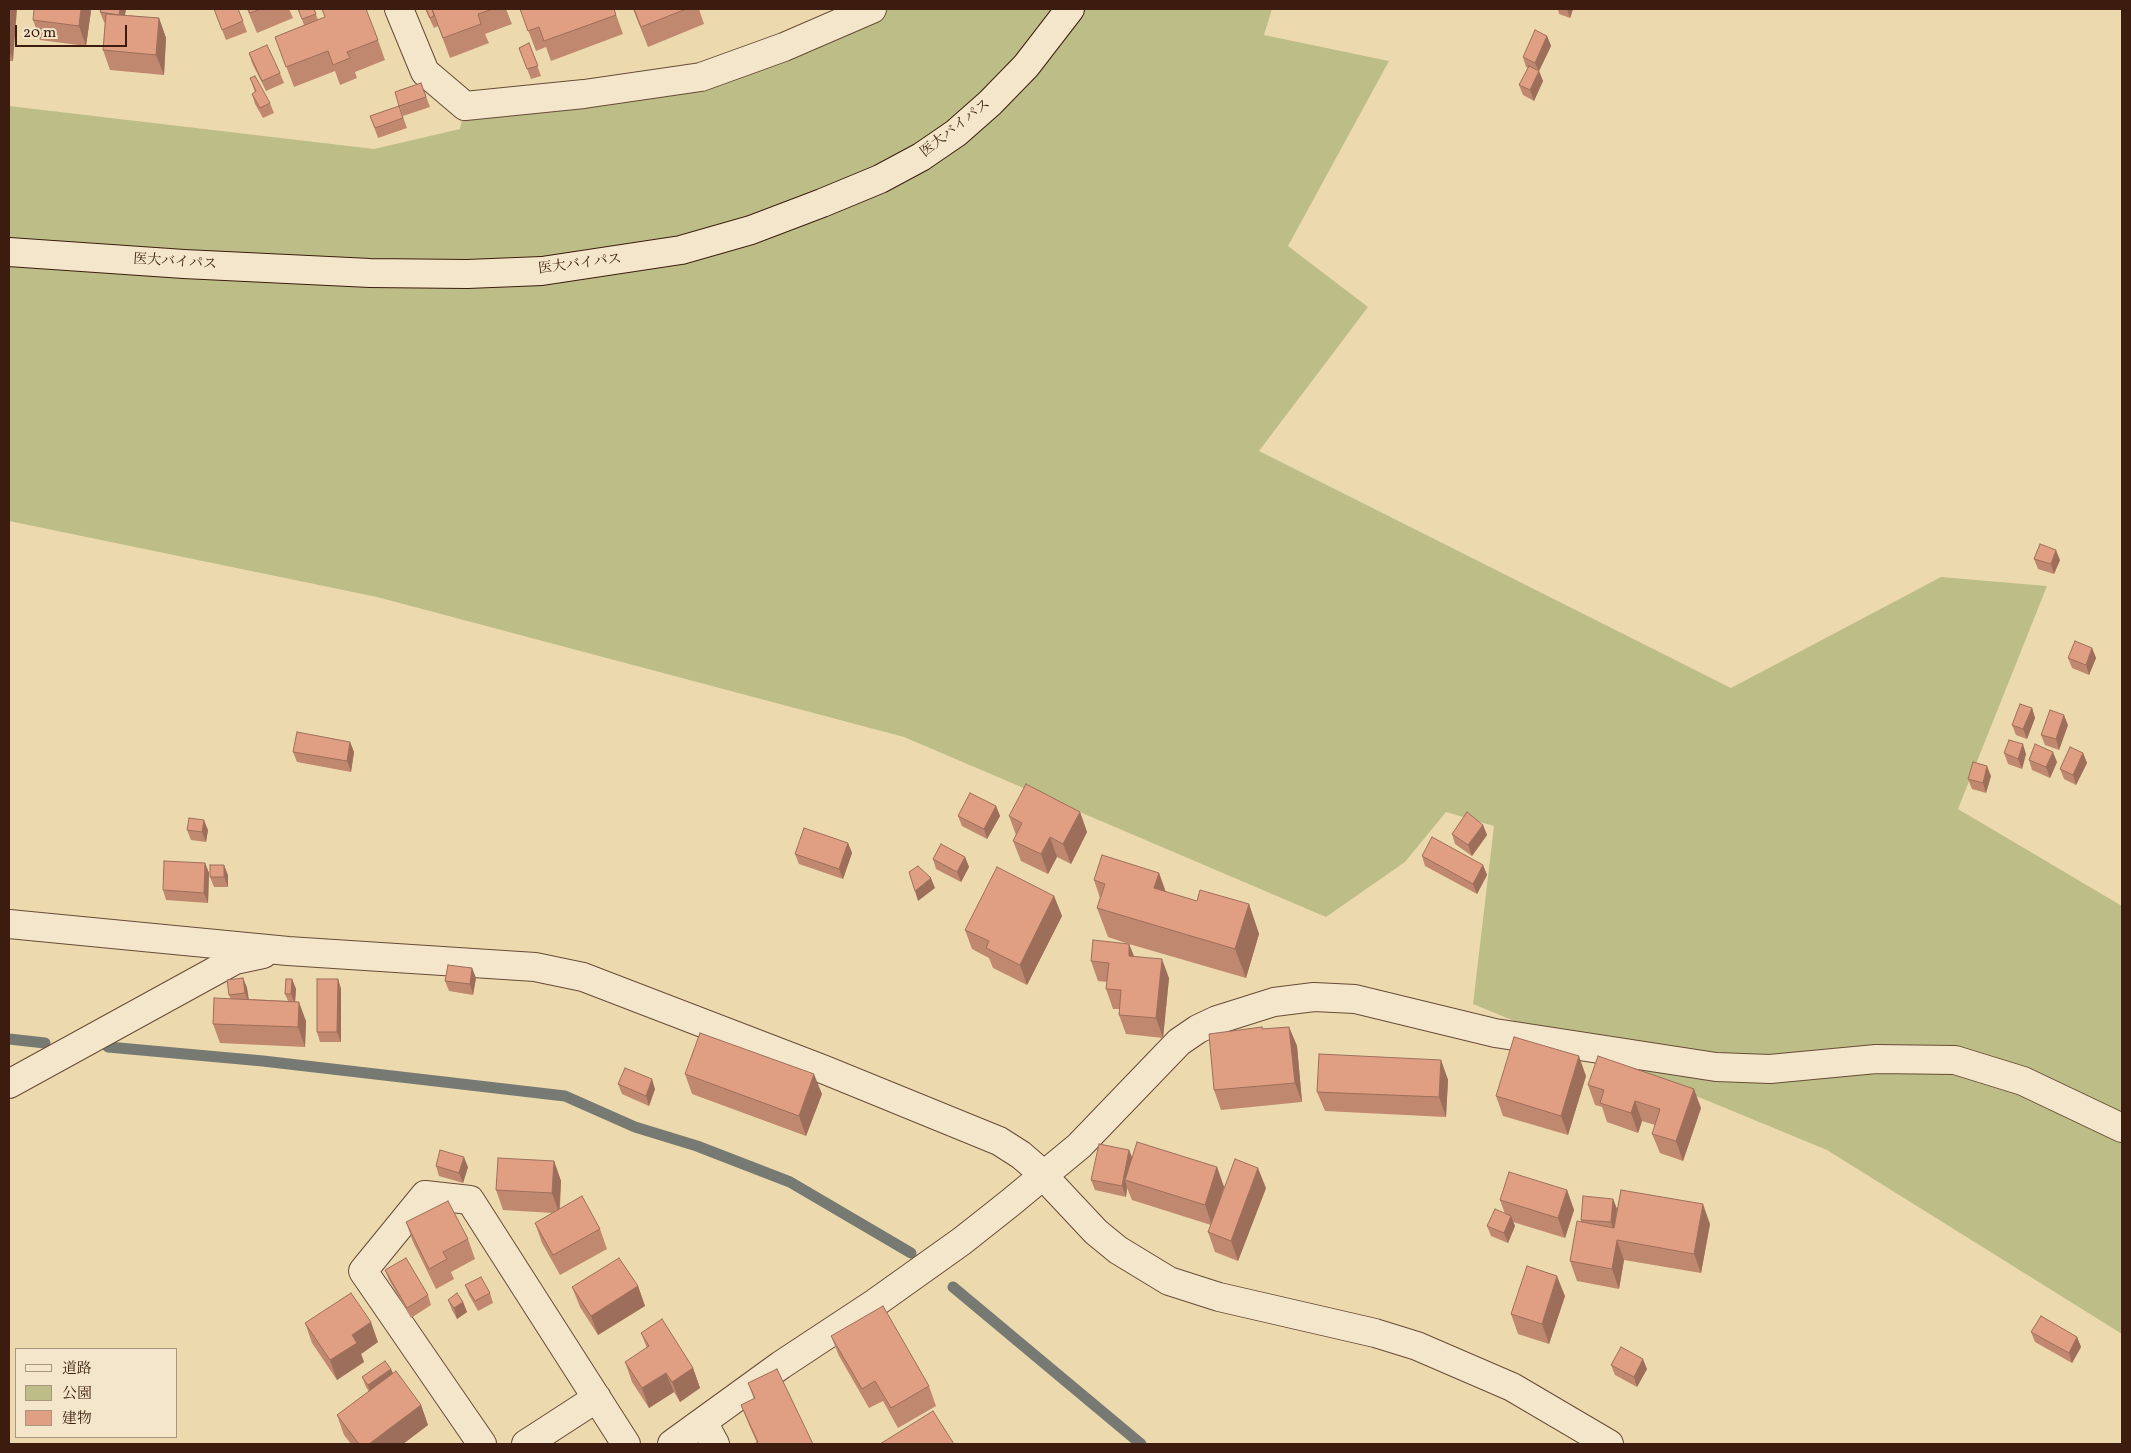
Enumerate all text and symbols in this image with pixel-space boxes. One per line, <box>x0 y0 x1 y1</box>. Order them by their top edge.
scale bar <box>18 15 130 47</box>
text: 20 m <box>23 23 56 44</box>
street label: 医大バイパス <box>918 97 994 161</box>
street label: 医大バイパス <box>133 252 217 274</box>
street label: 医大バイパス <box>537 252 623 278</box>
legend <box>15 1348 178 1438</box>
text: 道路 <box>62 1359 92 1380</box>
text: 公園 <box>62 1384 92 1405</box>
text: 建物 <box>62 1409 92 1430</box>

